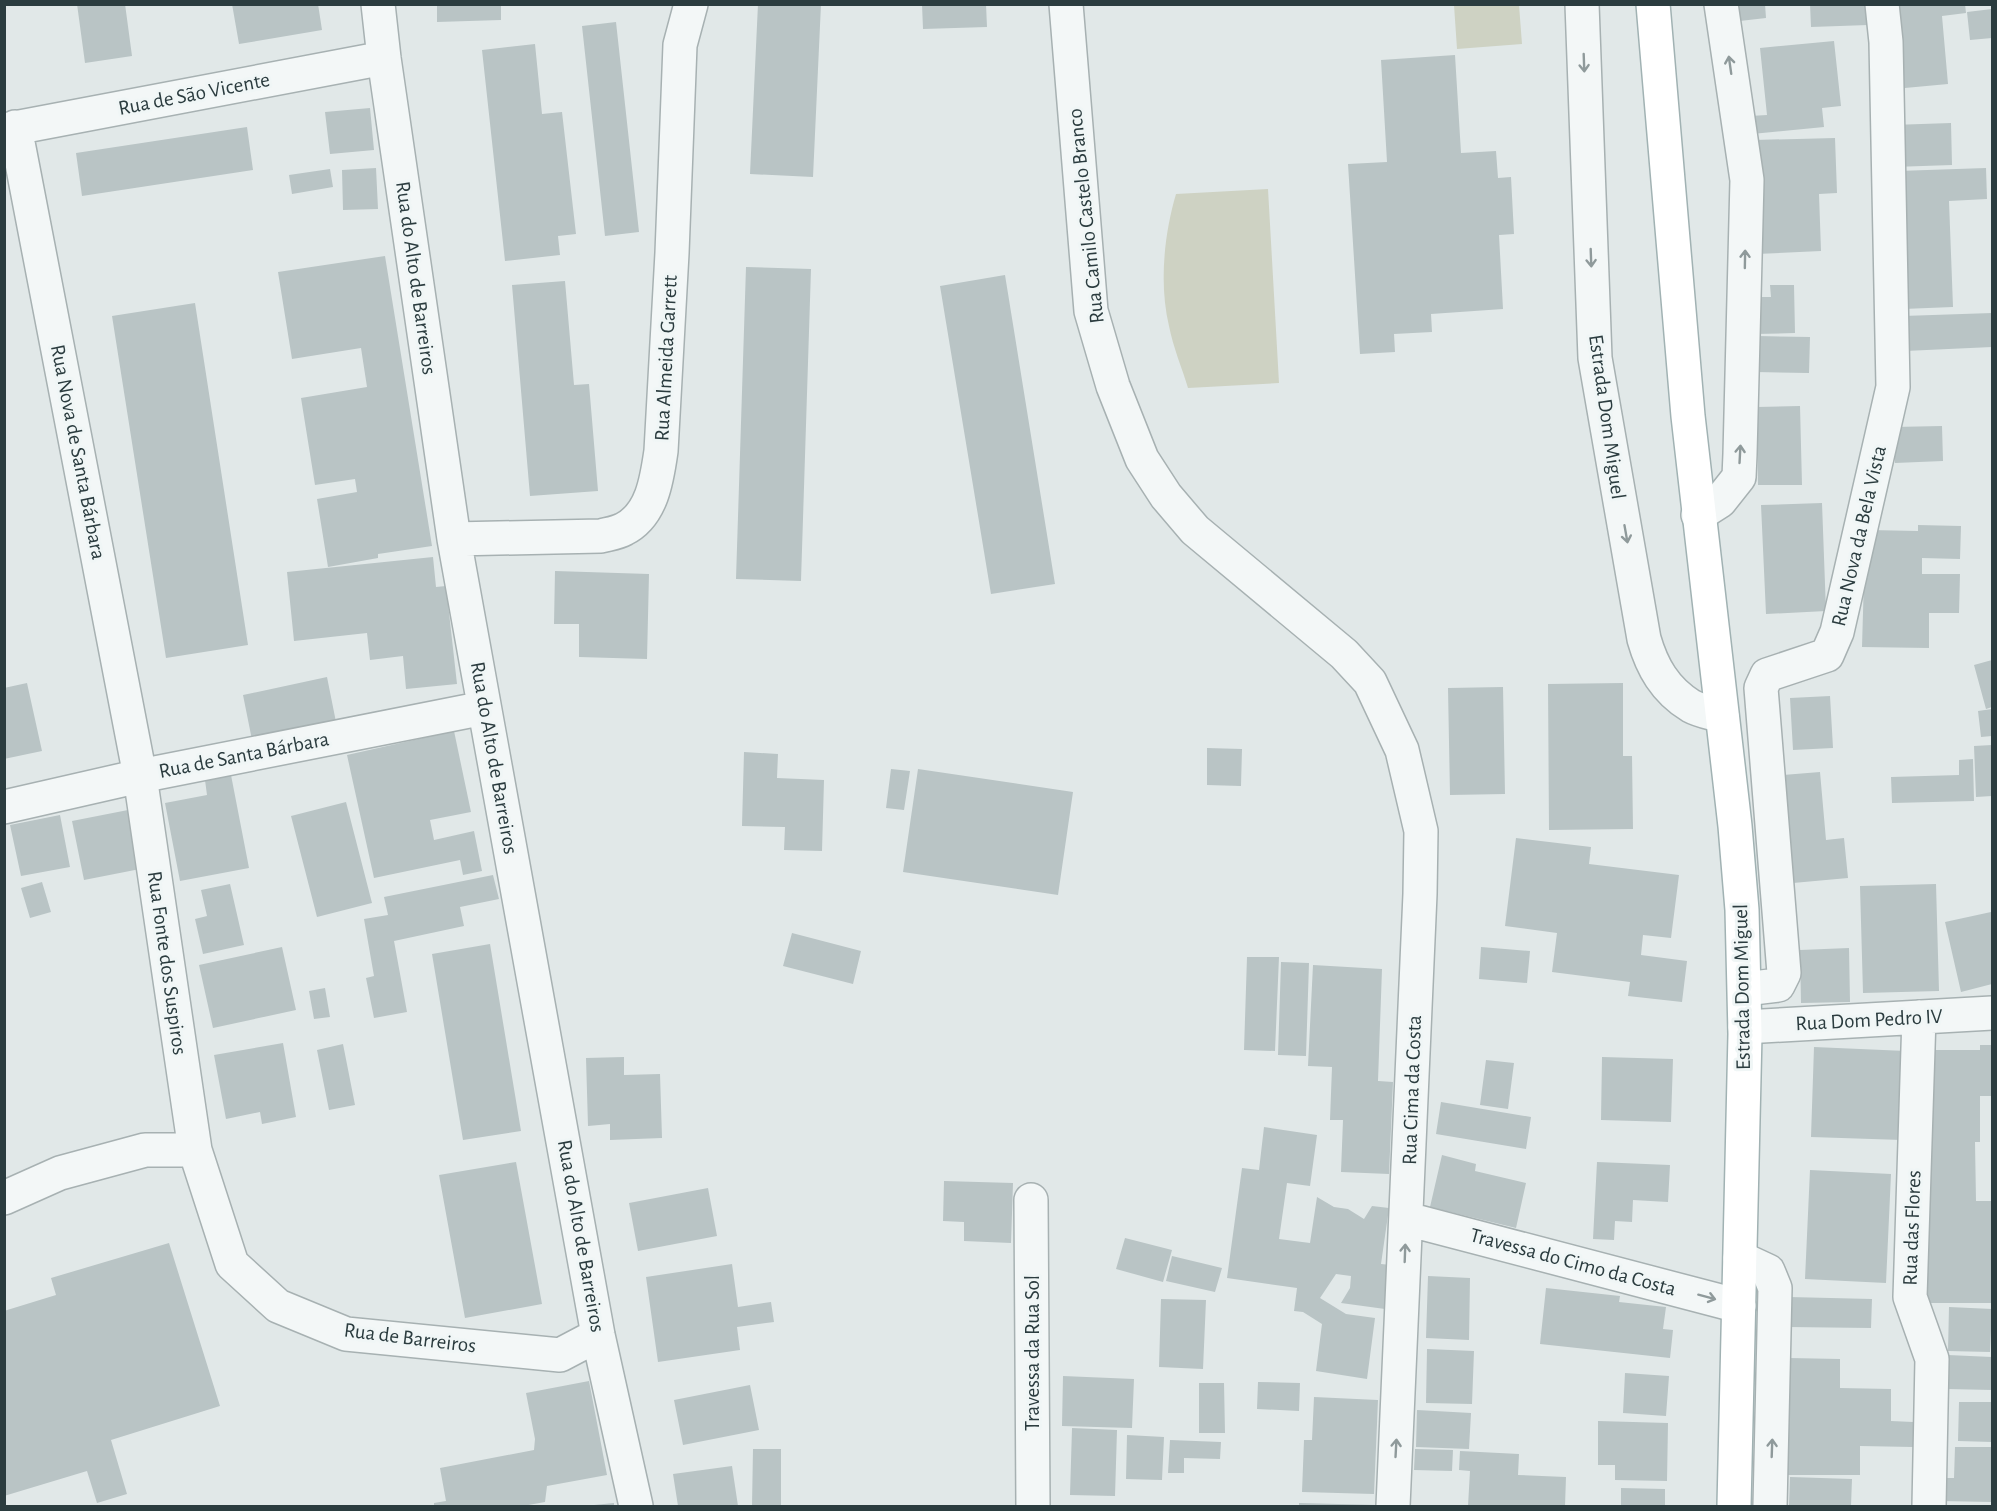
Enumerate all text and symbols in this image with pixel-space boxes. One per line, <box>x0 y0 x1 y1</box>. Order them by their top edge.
one-way arrow <box>1579 52 1590 72</box>
one-way arrow <box>1725 56 1736 75</box>
street label: Rua de São Vicente <box>117 69 271 119</box>
street label: Rua Camilo Castelo Branco <box>1064 107 1108 325</box>
street label: Rua do Alto de Barreiros <box>392 180 440 376</box>
one-way arrow <box>1585 247 1596 267</box>
one-way arrow <box>1739 249 1751 269</box>
street label: Rua Almeida Garrett <box>651 274 681 442</box>
street label: Estrada Dom Miguel <box>1585 333 1629 501</box>
street label: Rua Nova de Santa Bárbara <box>47 343 109 562</box>
street label: Rua Nova da Bela Vista <box>1828 443 1890 628</box>
one-way arrow <box>1735 444 1746 464</box>
one-way arrow <box>1620 524 1631 543</box>
street label: Rua do Alto de Barreiros <box>467 660 521 856</box>
street label: Rua de Santa Bárbara <box>157 728 331 782</box>
street label: Rua Fonte dos Suspiros <box>144 870 190 1056</box>
street label: Estrada Dom Miguel <box>1730 904 1754 1070</box>
street label: Rua Dom Pedro IV <box>1795 1006 1943 1034</box>
street label: Rua Cima da Costa <box>1399 1014 1425 1165</box>
street label: Rua do Alto de Barreiros <box>554 1138 608 1334</box>
street label: Rua das Flores <box>1899 1170 1925 1286</box>
street label: Travessa do Cimo da Costa <box>1468 1224 1678 1300</box>
one-way arrow <box>1400 1244 1411 1264</box>
street label: Travessa da Rua Sol <box>1022 1275 1043 1431</box>
one-way arrow <box>1697 1292 1716 1304</box>
street label: Rua de Barreiros <box>343 1319 477 1357</box>
one-way arrow <box>1391 1439 1402 1459</box>
one-way arrow <box>1766 1439 1777 1459</box>

